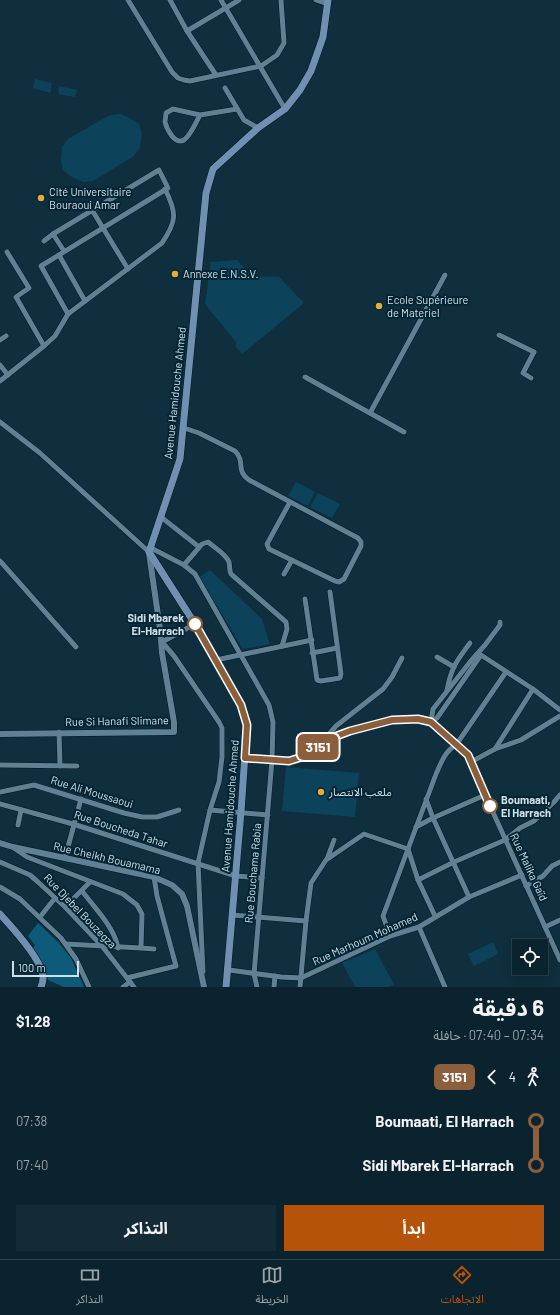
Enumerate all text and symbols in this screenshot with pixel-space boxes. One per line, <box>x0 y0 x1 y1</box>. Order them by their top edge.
place label: Cité Universitaire Bouraoui Amar <box>49 185 132 211</box>
marker: Cité Universitaire Bouraoui Amar <box>36 193 46 203</box>
place label: Annexe E.N.S.V. <box>183 267 259 280</box>
marker: Annexe E.N.S.V. <box>170 269 180 279</box>
place label: Ecole Supérieure de Materiel <box>387 293 469 319</box>
marker: Ecole Supérieure de Materiel <box>374 301 384 311</box>
street label: Avenue Hamidouche Ahmed <box>161 326 188 460</box>
place label: Sidi Mbarek El-Harrach <box>128 611 184 637</box>
marker: Sidi Mbarek El-Harrach <box>187 616 203 632</box>
street label: Rue Si Hanafi Slimane <box>65 713 169 728</box>
line badge: 3151 <box>290 734 346 760</box>
text: 3151 <box>306 738 330 755</box>
street label: Avenue Hamidouche Ahmed <box>218 739 241 873</box>
street label: Rue Ali Moussaoui <box>49 773 135 810</box>
place label: ملعب الانتصار <box>328 785 392 799</box>
marker: ملعب الانتصار <box>316 787 326 797</box>
place label: Boumaati, El Harrach <box>501 793 551 819</box>
marker: Boumaati, El Harrach <box>482 798 498 814</box>
street label: Rue Boucheda Tahar <box>73 807 170 850</box>
street label: Rue Bouchama Rabia <box>242 822 263 924</box>
street label: Rue Malika Gaïd <box>508 831 551 903</box>
street label: Rue Cheikh Bouamama <box>52 839 162 876</box>
street label: Rue Djebel Bouzegza <box>41 871 119 951</box>
street label: Rue Marhoum Mohamed <box>310 910 419 968</box>
map controls <box>512 939 548 975</box>
button: locate <box>512 939 548 975</box>
scale bar <box>12 959 79 978</box>
text: 100 m <box>18 961 46 974</box>
text: 6 دقيقة <box>472 994 544 1020</box>
text: $1.28 <box>16 1012 50 1030</box>
text: 07:34 – 07:40 · حافلة <box>433 1027 544 1043</box>
icon: back <box>481 1066 503 1088</box>
icon: walk <box>522 1066 544 1088</box>
text: 3151 <box>442 1068 467 1085</box>
text: 4 <box>509 1069 516 1085</box>
text: Boumaati, El Harrach <box>375 1112 514 1130</box>
text: 07:38 <box>16 1113 47 1129</box>
text: Sidi Mbarek El-Harrach <box>363 1156 514 1174</box>
text: 07:40 <box>16 1157 48 1173</box>
button: التذاكر <box>16 1205 276 1251</box>
button: ابدأ <box>284 1205 544 1251</box>
tab: التذاكر <box>76 1264 103 1311</box>
tab: الخريطة <box>256 1264 289 1311</box>
tab: الاتجاهات <box>441 1264 484 1311</box>

